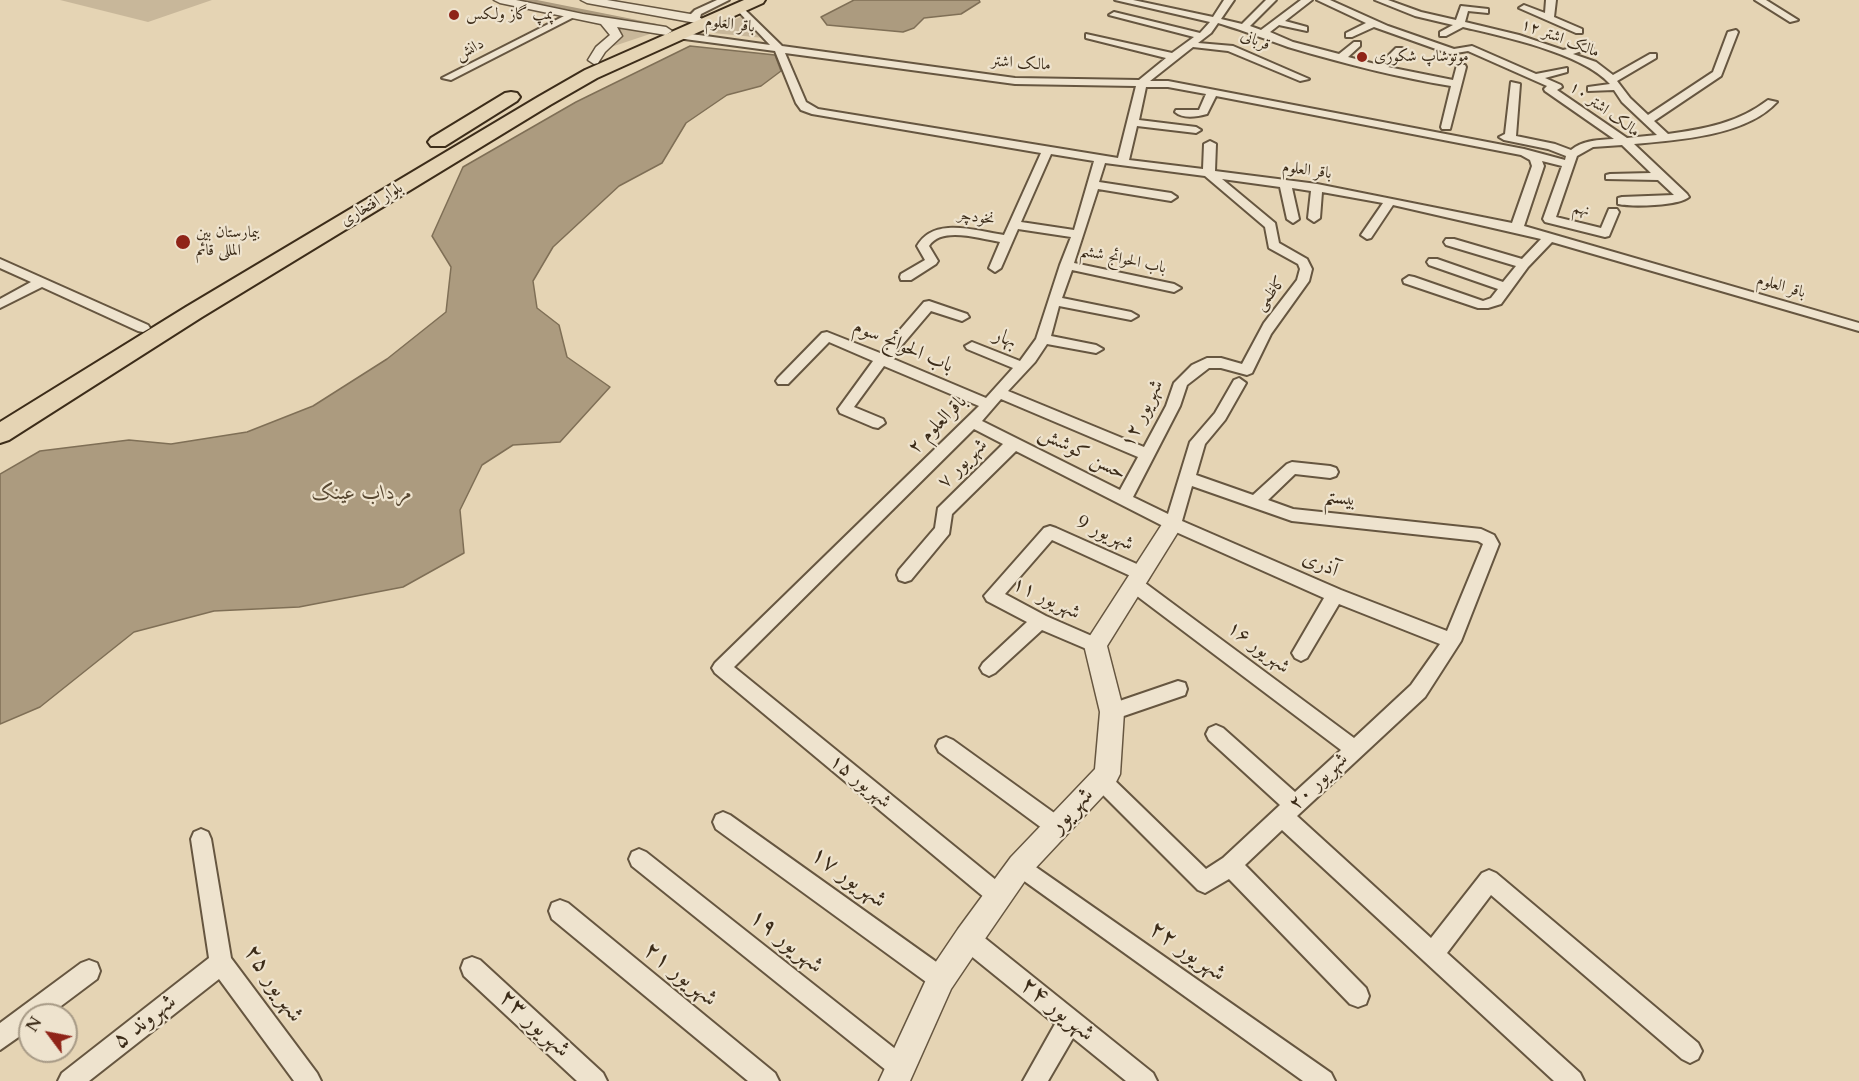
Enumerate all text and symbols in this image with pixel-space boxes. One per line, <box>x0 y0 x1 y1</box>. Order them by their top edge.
place label: پمپ گاز ولکس <box>466 5 553 25</box>
marker: پمپ گاز ولکس <box>447 8 461 22</box>
street label: باقر العلوم <box>704 12 756 38</box>
street label: مالک اشتر ۱۲ <box>1518 15 1602 63</box>
street label: قربانی <box>1238 26 1272 56</box>
street label: دانش <box>452 35 488 65</box>
place label: موتوشاپ شکوری <box>1374 47 1469 67</box>
marker: موتوشاپ شکوری <box>1355 50 1369 64</box>
street label: مالک اشتر <box>991 52 1051 76</box>
street label: مالک اشتر ۱۰ <box>1565 78 1643 142</box>
street label: باقر العلوم <box>1281 158 1333 184</box>
street label: بلوار افتخاری <box>337 179 407 231</box>
street label: نهم <box>1571 199 1591 221</box>
street label: نخودچر <box>956 206 996 230</box>
place label: بیمارستان بین المللی قائم <box>196 223 260 261</box>
marker: بیمارستان بین المللی قائم <box>174 233 192 251</box>
street label: باب الحوائج ششم <box>1078 242 1168 278</box>
street label: باقر العلوم <box>1754 271 1808 303</box>
street label: کاظمی <box>1252 273 1290 315</box>
street label: باب الحوائج سوم <box>849 315 957 379</box>
street label: بهار <box>990 323 1020 355</box>
street label: شهریور ۱۲ <box>1116 376 1170 452</box>
street label: باقرالعلوم ۲ <box>903 390 973 460</box>
street label: حسن کوشش <box>1034 422 1130 486</box>
street label: شهریور ۷ <box>933 434 993 494</box>
water label: مرداب عینک <box>312 481 412 507</box>
street label: بیستم <box>1323 485 1357 513</box>
street label: شهریور 9 <box>1073 511 1137 557</box>
street label: آذری <box>1298 547 1342 583</box>
street label: شهریور ۱۱ <box>1008 572 1084 626</box>
street label: شهریور ۱۶ <box>1222 617 1294 679</box>
street label: شهریور ۲۰ <box>1284 748 1354 816</box>
street label: شهریور ۱۵ <box>824 750 896 814</box>
street label: شهریور <box>1043 782 1101 840</box>
street label: شهریور ۱۷ <box>804 841 892 915</box>
street label: شهریور ۱۹ <box>743 903 829 981</box>
street label: شهریور ۲۲ <box>1143 915 1231 989</box>
street label: شهریور ۲۱ <box>637 936 723 1014</box>
street label: شهریور ۲۵ <box>237 940 309 1028</box>
street label: شهریور ۲۴ <box>1014 971 1100 1049</box>
street label: شهریور ۲۳ <box>492 984 576 1064</box>
street label: شهروند ۵ <box>107 988 183 1056</box>
north arrow <box>18 1003 78 1063</box>
text: N <box>21 1013 47 1036</box>

